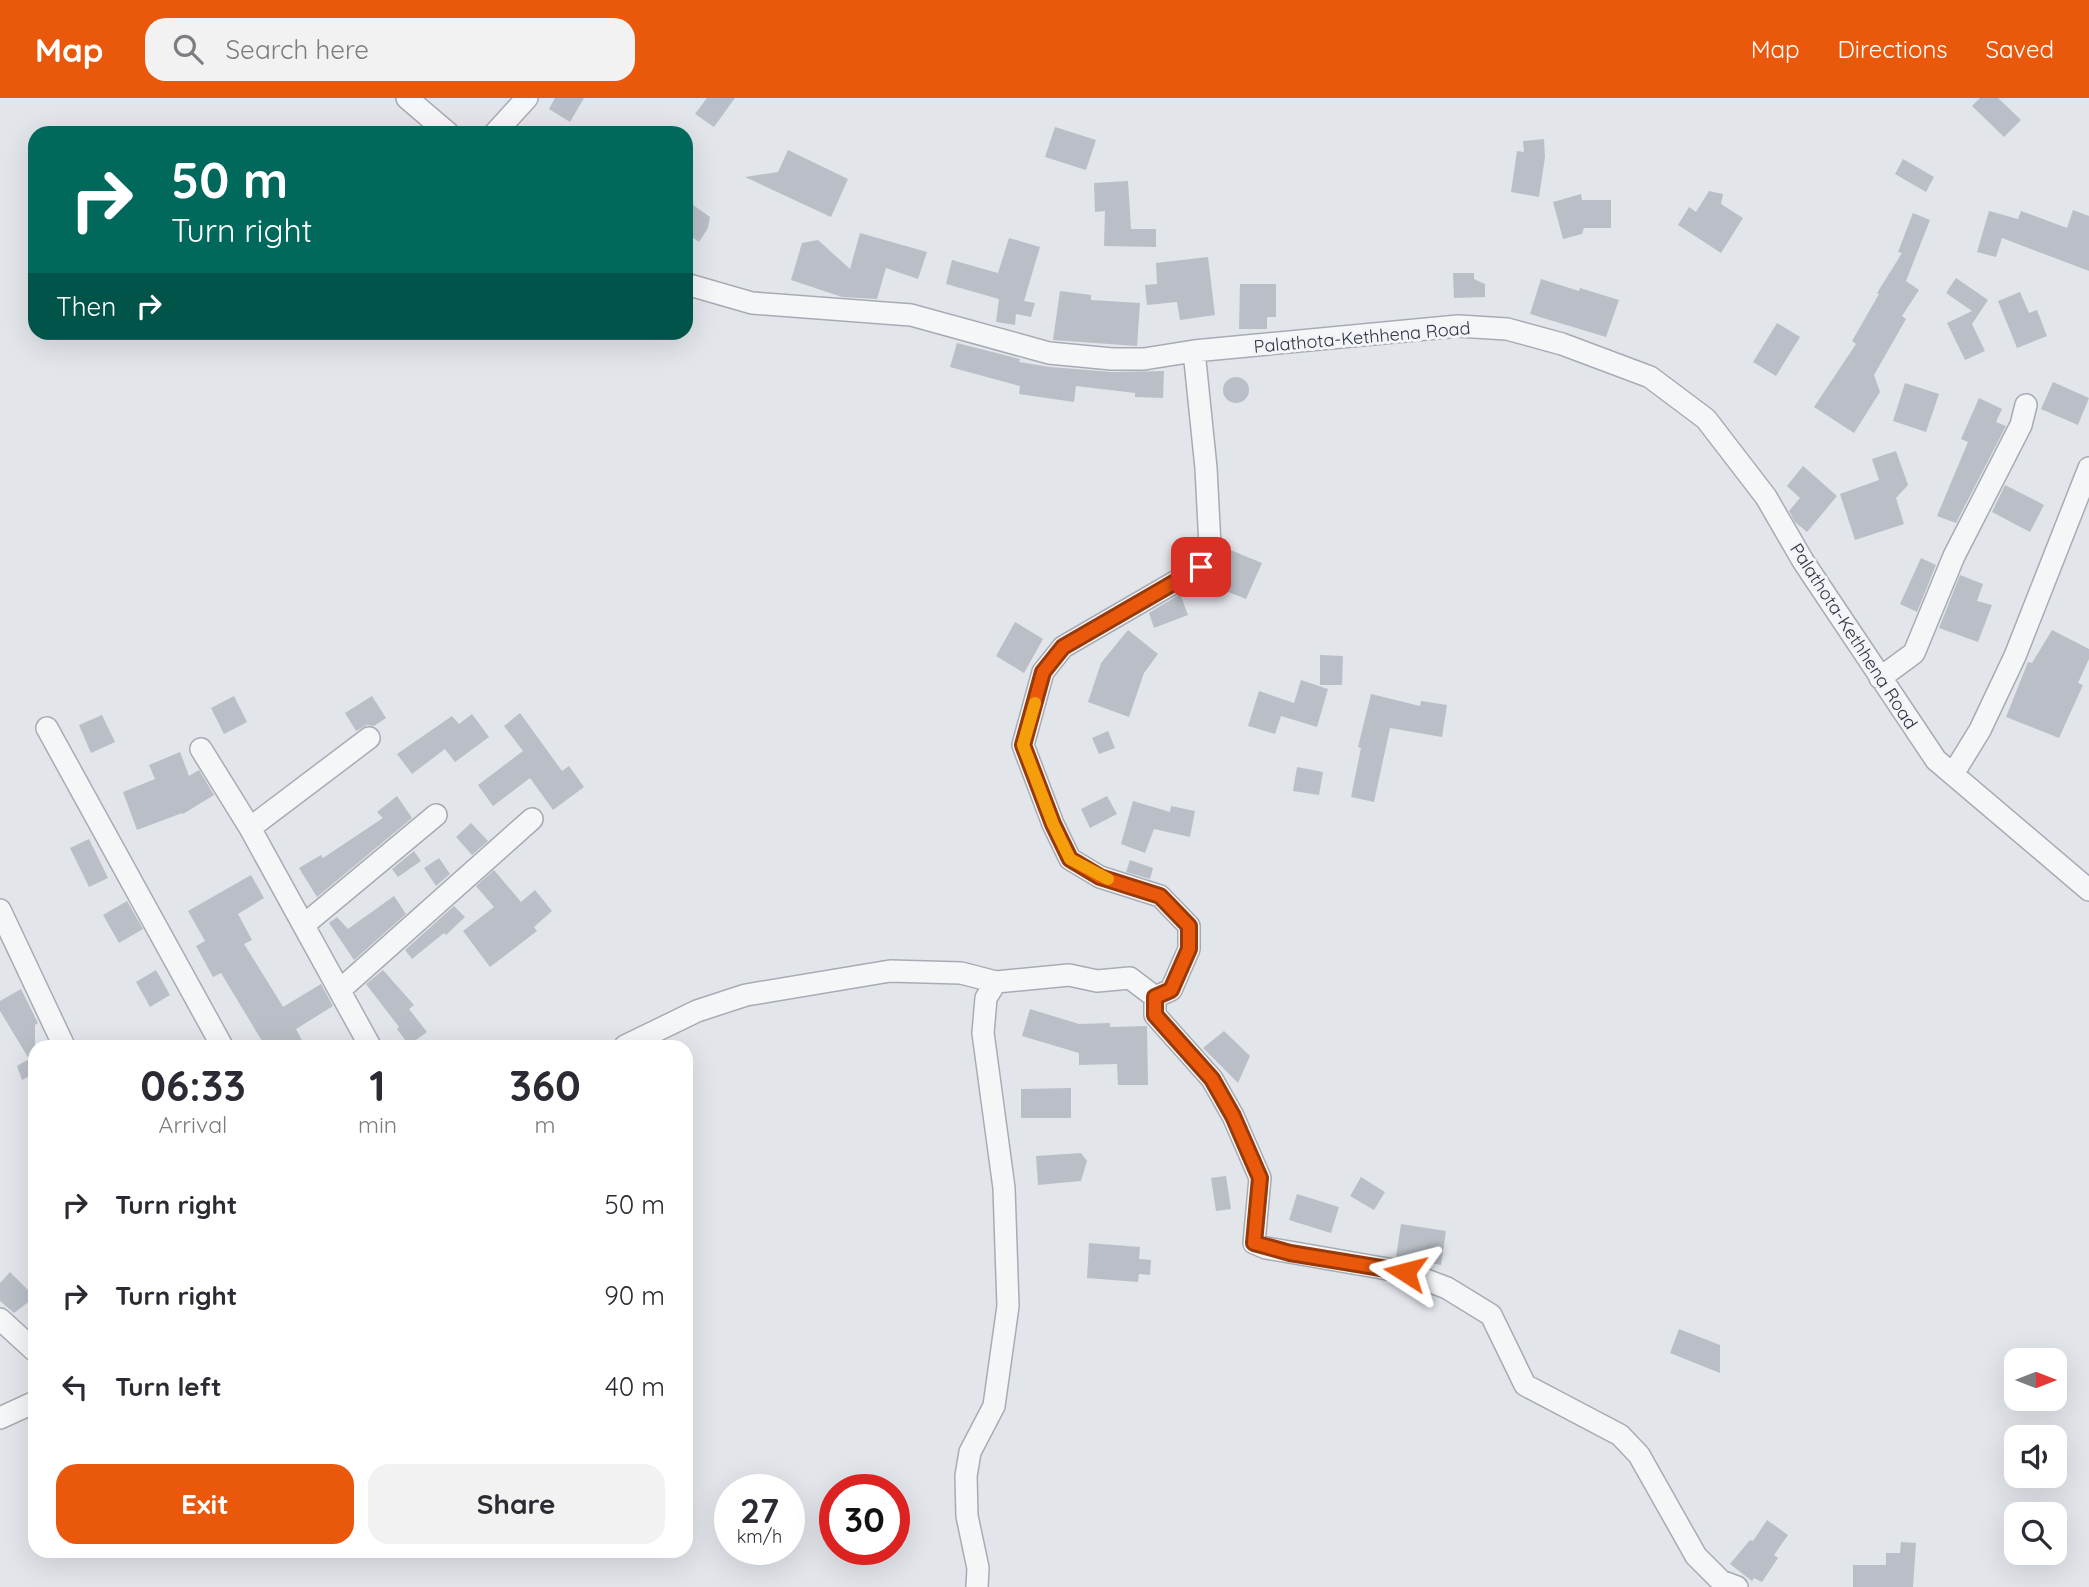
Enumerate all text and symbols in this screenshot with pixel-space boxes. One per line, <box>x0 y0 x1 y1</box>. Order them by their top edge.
search box <box>145 18 635 81</box>
text: Map <box>35 29 103 70</box>
icon: search <box>169 30 207 68</box>
text: Search here <box>225 33 369 66</box>
text: Map <box>1751 34 1800 64</box>
text: Directions <box>1838 34 1948 64</box>
text: Saved <box>1986 34 2054 64</box>
text: 50 m <box>171 149 288 210</box>
icon: right <box>56 154 147 245</box>
text: Turn right <box>171 210 312 250</box>
icon: right <box>130 287 168 325</box>
text: Then <box>56 290 116 323</box>
street label: Palathota-Kethhena Road <box>1253 316 1471 358</box>
pin <box>1171 537 1231 597</box>
street label: Palathota-Kethhena Road <box>1785 539 1923 733</box>
icon: arrive <box>1182 548 1220 586</box>
text: 06:33 <box>140 1059 246 1112</box>
text: 1 <box>369 1059 386 1112</box>
text: 360 <box>509 1059 581 1112</box>
text: Arrival <box>159 1110 227 1139</box>
text: min <box>358 1110 397 1139</box>
text: m <box>535 1110 556 1139</box>
icon: right <box>56 1186 94 1224</box>
text: Turn right <box>115 1188 237 1221</box>
text: 50 m <box>605 1188 665 1221</box>
position arrow <box>1368 1235 1442 1309</box>
icon: right <box>56 1277 94 1315</box>
text: Turn right <box>115 1279 237 1312</box>
text: 90 m <box>604 1279 665 1312</box>
north arrow <box>2004 1348 2067 1410</box>
map controls <box>2004 1348 2067 1565</box>
icon: left <box>56 1368 94 1406</box>
text: Turn left <box>115 1370 222 1403</box>
text: 40 m <box>605 1370 665 1403</box>
button: sound <box>2004 1425 2067 1488</box>
button: Exit <box>56 1464 354 1544</box>
button: Share <box>368 1464 665 1544</box>
speed limit sign: 30 <box>819 1474 910 1565</box>
text: 27 <box>740 1488 779 1532</box>
button: search <box>2004 1502 2067 1565</box>
text: km/h <box>737 1525 782 1548</box>

